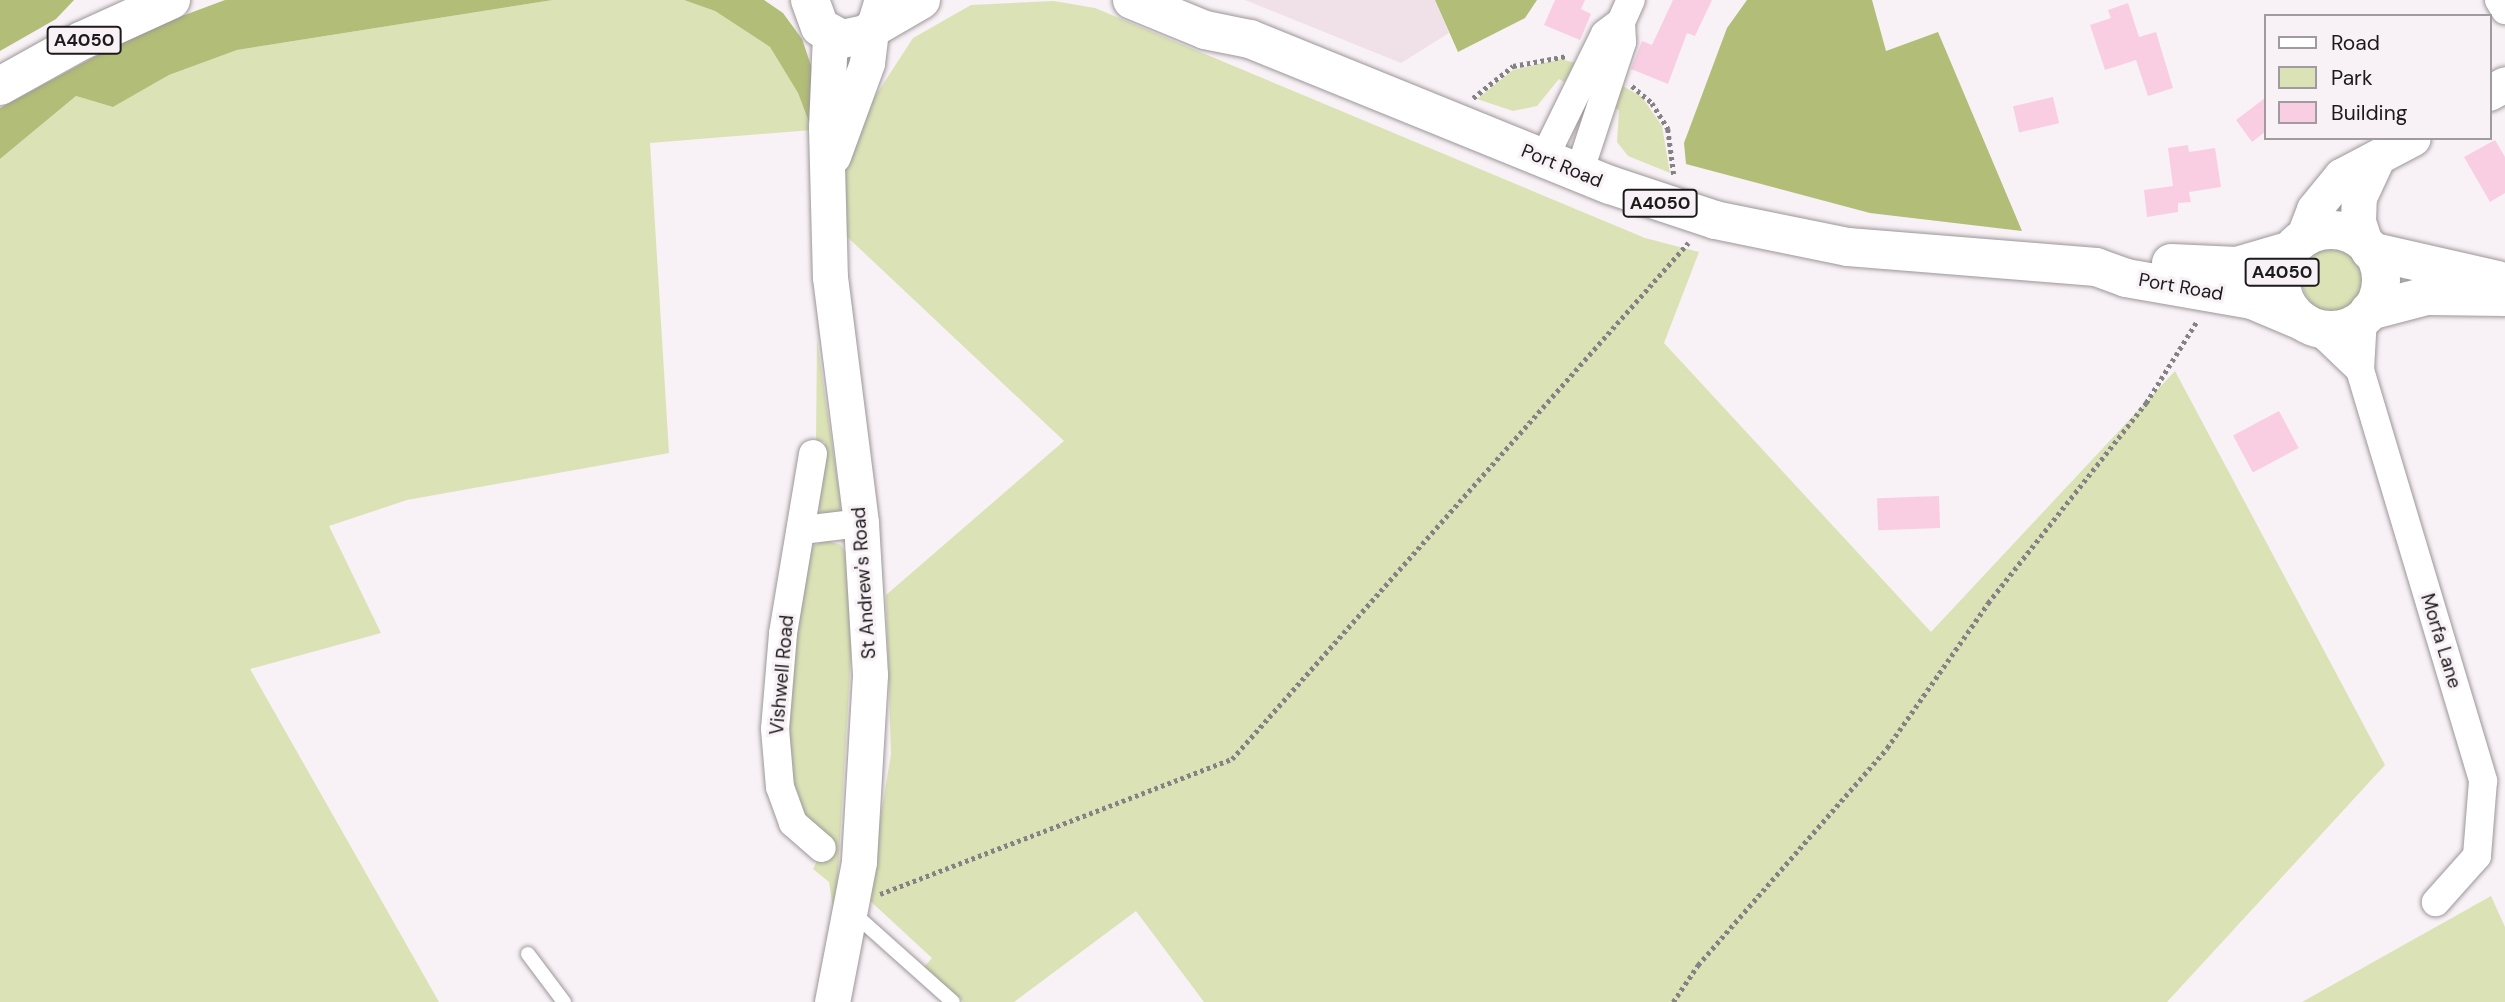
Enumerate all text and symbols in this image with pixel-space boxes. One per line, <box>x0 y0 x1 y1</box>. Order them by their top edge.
legend <box>2264 14 2491 140</box>
road number: A4050 <box>46 26 122 55</box>
text: Road <box>2331 29 2380 57</box>
text: Park <box>2331 64 2372 92</box>
text: Building <box>2331 99 2407 127</box>
street label: Port Road <box>1518 139 1606 193</box>
road number: A4050 <box>1622 188 1698 218</box>
road number: A4050 <box>2244 258 2320 286</box>
street label: Port Road <box>2137 268 2225 306</box>
street label: St Andrew's Road <box>847 506 881 660</box>
street label: Morfa Lane <box>2416 591 2466 691</box>
street label: Vishwell Road <box>765 614 799 736</box>

